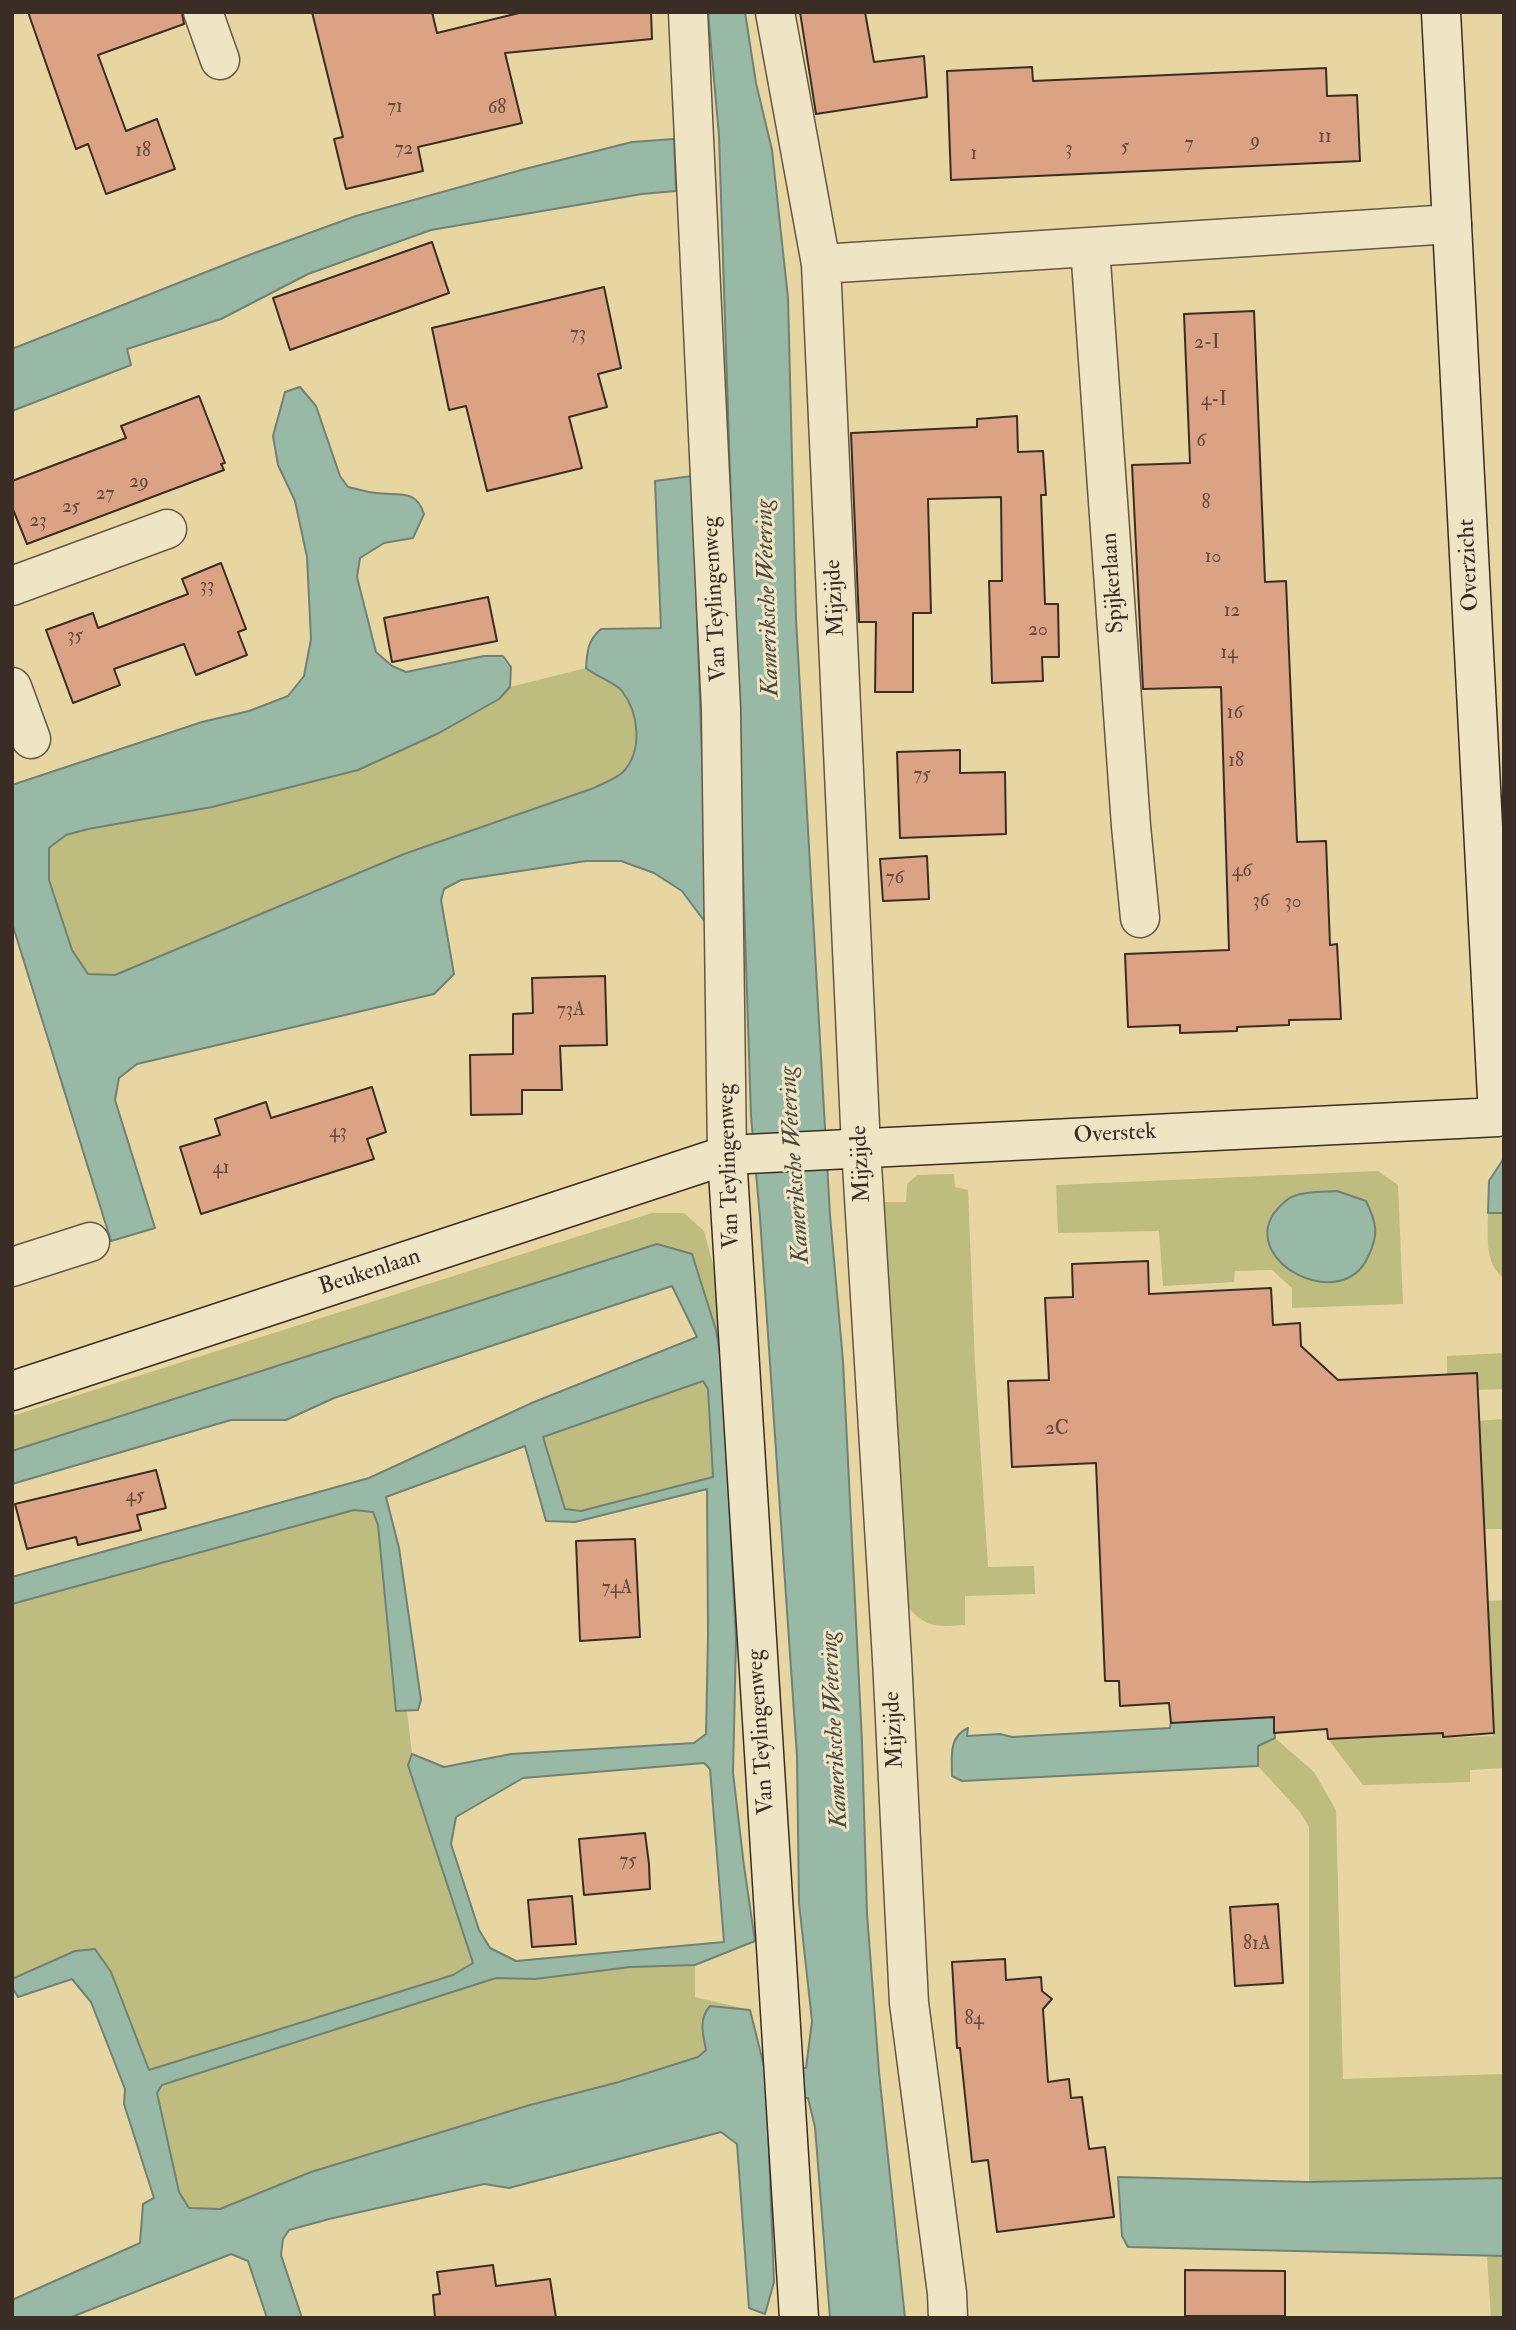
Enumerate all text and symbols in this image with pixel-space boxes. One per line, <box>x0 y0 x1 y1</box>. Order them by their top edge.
house number: 71 <box>387 97 403 119</box>
house number: 68 <box>488 98 506 120</box>
house number: 11 <box>1318 127 1332 149</box>
house number: 9 <box>1250 131 1260 153</box>
house number: 7 <box>1185 134 1193 156</box>
house number: 5 <box>1121 137 1129 159</box>
house number: 72 <box>395 139 413 161</box>
house number: 3 <box>1065 139 1073 161</box>
house number: 18 <box>135 141 151 163</box>
house number: 1 <box>971 144 977 166</box>
house number: 73 <box>570 324 586 346</box>
house number: 2-I <box>1194 333 1220 355</box>
house number: 4-I <box>1201 390 1227 412</box>
house number: 6 <box>1196 431 1206 453</box>
house number: 29 <box>129 472 149 494</box>
house number: 27 <box>96 484 114 506</box>
house number: 8 <box>1202 493 1210 515</box>
house number: 25 <box>62 497 80 519</box>
water label: Kameriksche Wetering <box>751 499 787 697</box>
house number: 23 <box>30 511 46 533</box>
street label: Van Teylingenweg <box>698 516 734 682</box>
street label: Overzicht <box>1454 518 1486 612</box>
street label: Spijkerlaan <box>1097 532 1131 634</box>
house number: 10 <box>1205 547 1221 569</box>
street label: Mijzijde <box>820 559 852 637</box>
house number: 33 <box>200 576 214 598</box>
house number: 12 <box>1224 601 1240 623</box>
house number: 20 <box>1028 620 1048 642</box>
house number: 35 <box>67 626 83 648</box>
house number: 14 <box>1220 643 1238 665</box>
house number: 16 <box>1227 703 1243 725</box>
house number: 18 <box>1228 751 1244 773</box>
house number: 75 <box>913 765 931 787</box>
house number: 46 <box>1232 861 1252 883</box>
house number: 76 <box>886 868 904 890</box>
house number: 36 <box>1253 891 1269 913</box>
house number: 30 <box>1284 892 1302 914</box>
house number: 73A <box>557 1000 585 1022</box>
water label: Kameriksche Wetering <box>775 1066 817 1264</box>
street label: Van Teylingenweg <box>713 1083 747 1249</box>
street label: Overstek <box>1073 1119 1157 1151</box>
house number: 43 <box>329 1122 347 1144</box>
street label: Mijzijde <box>846 1125 878 1203</box>
house number: 41 <box>212 1158 230 1180</box>
street label: Beukenlaan <box>316 1244 424 1302</box>
house number: 2C <box>1045 1419 1069 1441</box>
house number: 45 <box>126 1486 144 1508</box>
house number: 74A <box>602 1578 632 1600</box>
water label: Kameriksche Wetering <box>816 1631 856 1829</box>
street label: Van Teylingenweg <box>742 1648 782 1816</box>
street label: Mijzijde <box>879 1691 911 1769</box>
house number: 75 <box>619 1851 637 1873</box>
house number: 81A <box>1243 1934 1271 1956</box>
house number: 84 <box>964 2009 984 2031</box>

